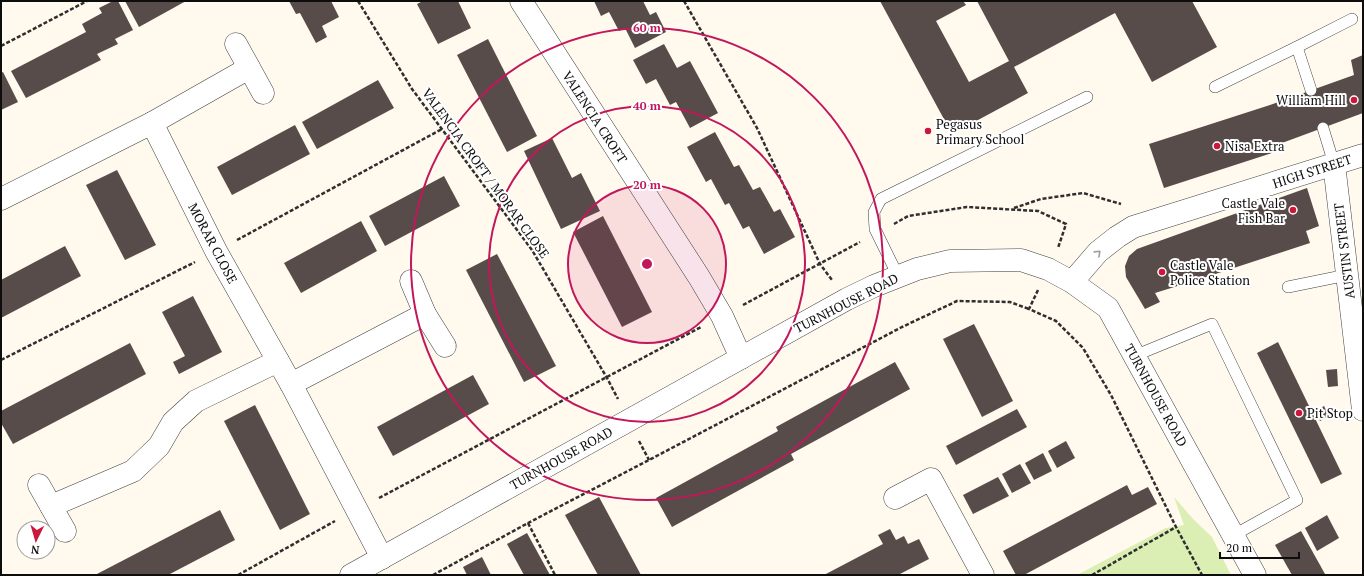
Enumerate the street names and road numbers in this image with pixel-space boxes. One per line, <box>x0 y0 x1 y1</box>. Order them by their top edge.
street label: VALENCIA CROFT <box>558 67 632 167</box>
street label: VALENCIA CROFT / MORAR CLOSE <box>418 84 554 262</box>
street label: HIGH STREET <box>1270 150 1354 192</box>
street label: MORAR CLOSE <box>184 200 242 286</box>
street label: AUSTIN STREET <box>1329 202 1359 300</box>
street label: TURNHOUSE ROAD <box>791 269 901 337</box>
street label: TURNHOUSE ROAD <box>1120 340 1192 450</box>
street label: TURNHOUSE ROAD <box>506 422 616 494</box>

